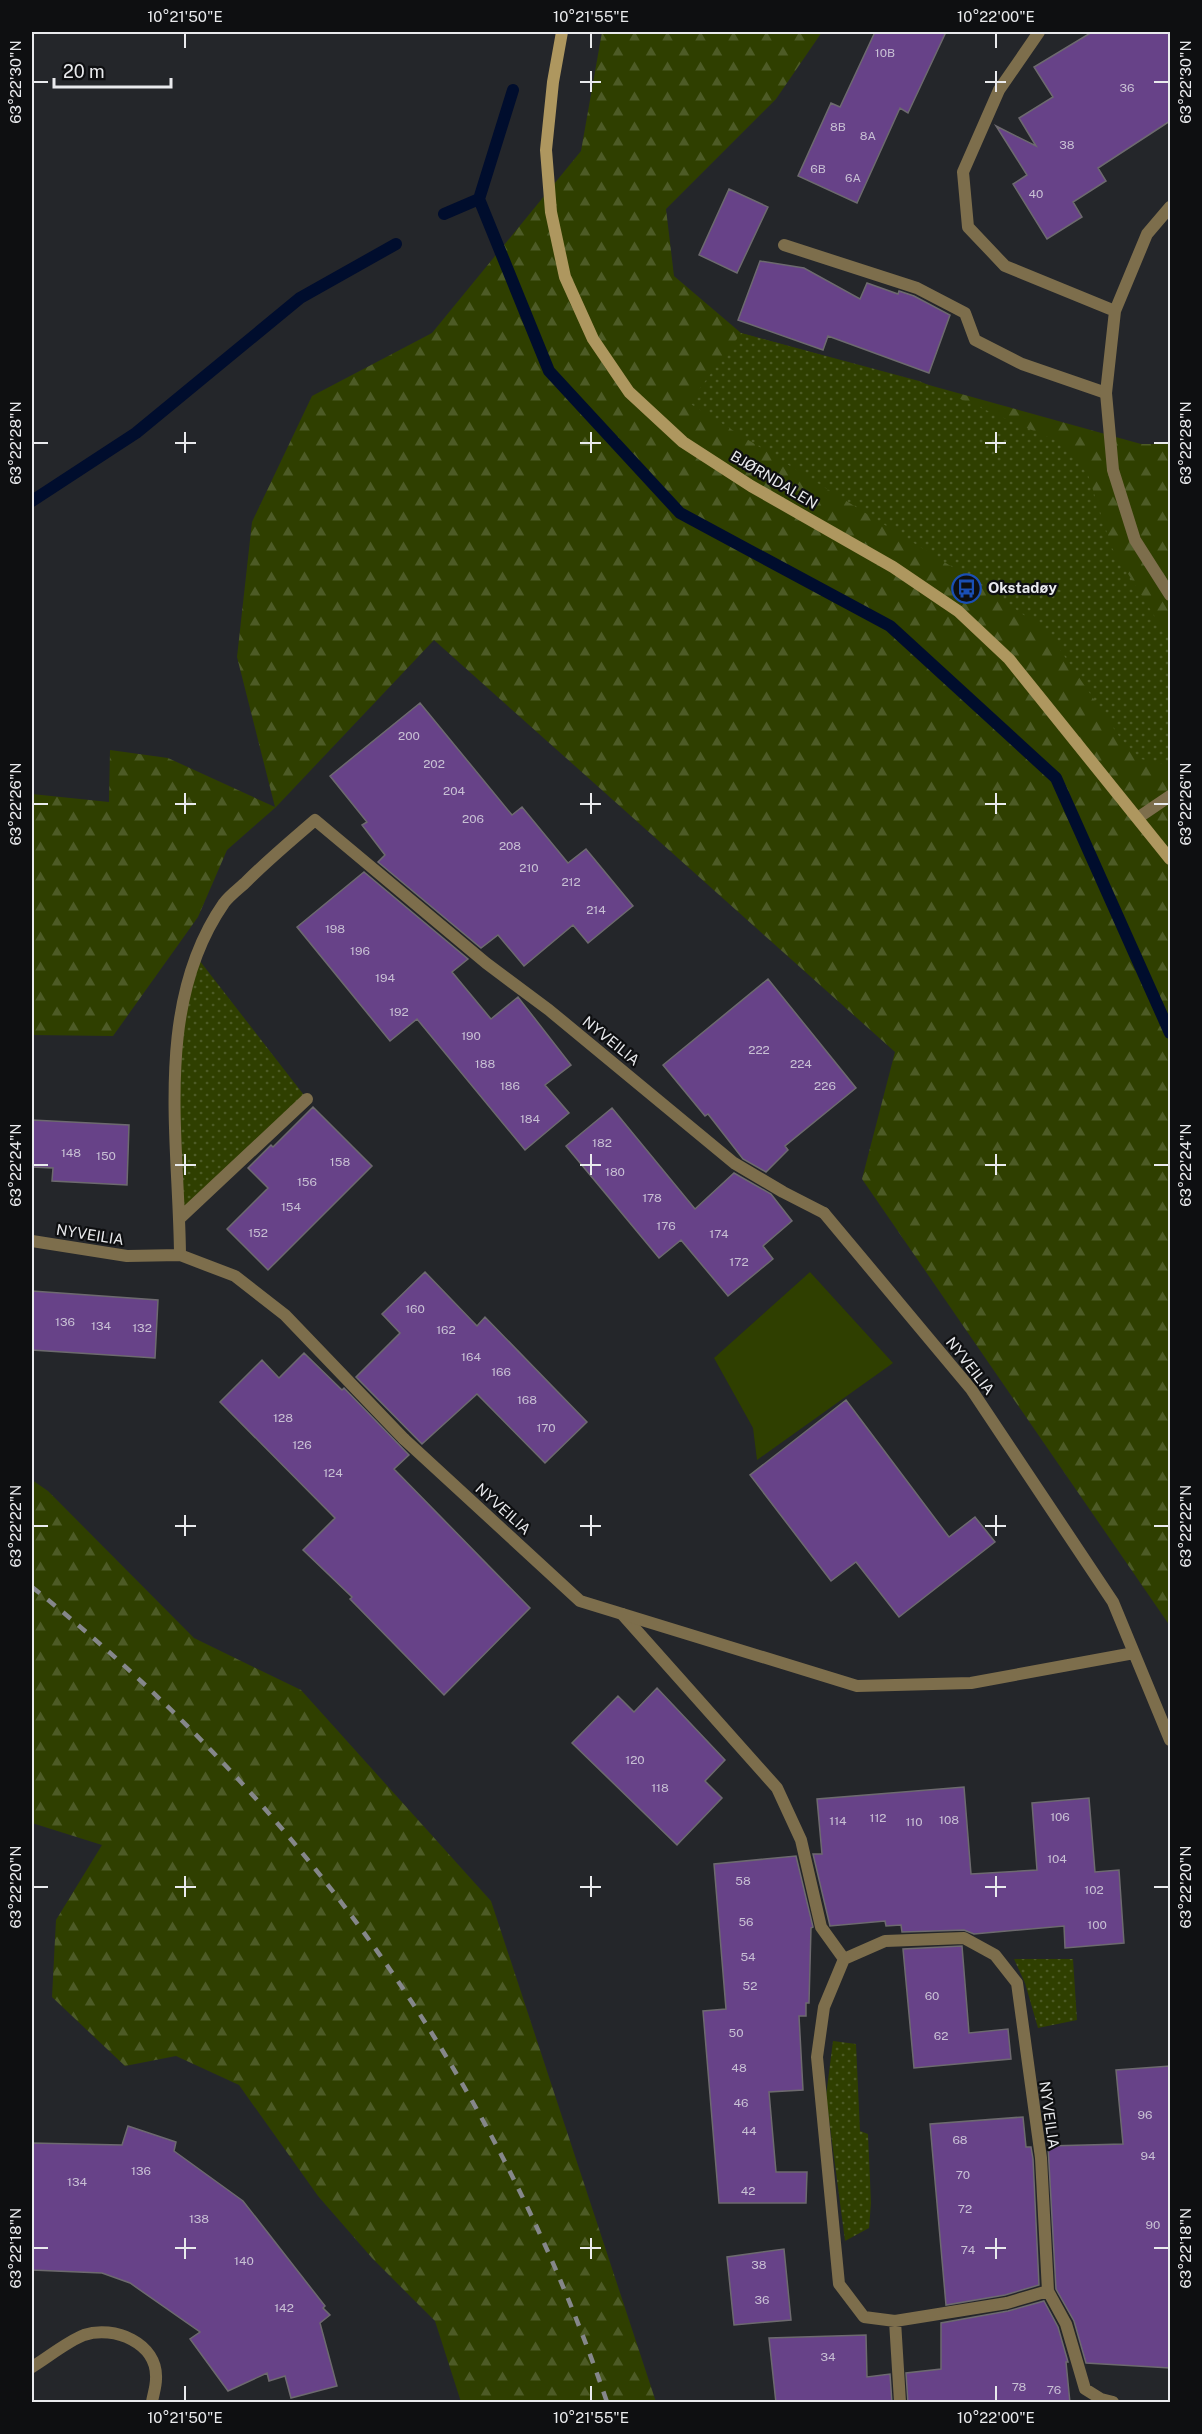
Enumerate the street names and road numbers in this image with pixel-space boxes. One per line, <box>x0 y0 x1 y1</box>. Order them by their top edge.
street label: BJØRNDALEN <box>728 447 821 512</box>
street label: NYVEILIA <box>579 1013 643 1069</box>
street label: NYVEILIA <box>55 1221 125 1248</box>
street label: NYVEILIA <box>943 1334 998 1398</box>
street label: NYVEILIA <box>472 1479 535 1538</box>
street label: NYVEILIA <box>1036 2080 1063 2150</box>

